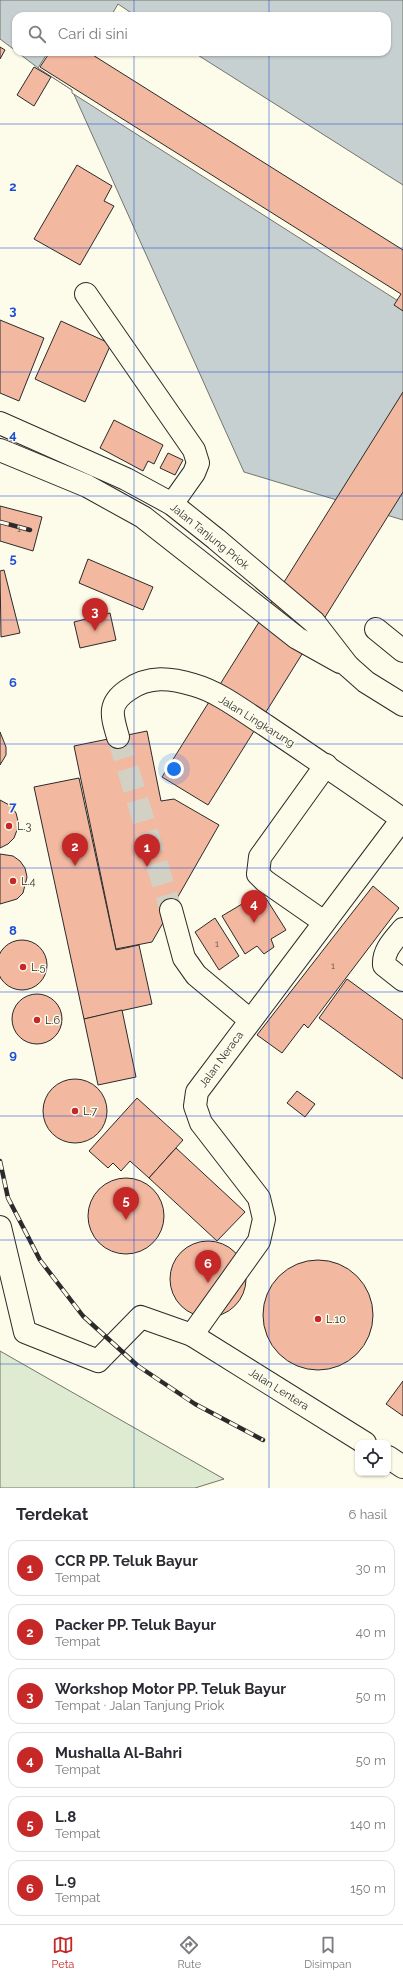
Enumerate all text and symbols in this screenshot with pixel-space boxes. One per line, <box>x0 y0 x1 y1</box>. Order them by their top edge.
search box <box>12 12 391 56</box>
icon: search <box>26 23 48 45</box>
text: Cari di sini <box>58 25 128 43</box>
text: 2 <box>9 179 17 194</box>
text: 3 <box>9 303 17 318</box>
text: 4 <box>9 427 17 442</box>
street label: Jalan Tanjung Priok <box>168 501 252 572</box>
house number: 1 <box>17 524 21 534</box>
text: 5 <box>9 551 17 566</box>
pin: 3 <box>82 598 108 631</box>
text: 6 <box>9 675 17 690</box>
street label: Jalan Lingkarung <box>216 693 297 750</box>
your location <box>164 759 184 779</box>
text: 7 <box>9 799 17 814</box>
place label: L.3 <box>17 820 31 833</box>
marker: L.3 <box>4 821 14 831</box>
pin: 2 <box>62 833 88 866</box>
pin: 1 <box>134 834 160 867</box>
place label: L.4 <box>21 875 36 888</box>
marker: L.4 <box>8 876 18 886</box>
pin: 4 <box>241 890 267 923</box>
text: 8 <box>9 923 17 938</box>
house number: 1 <box>215 939 219 949</box>
place label: L.5 <box>31 961 46 974</box>
house number: 1 <box>331 961 335 971</box>
marker: L.5 <box>18 962 28 972</box>
place label: L.6 <box>45 1014 60 1027</box>
marker: L.6 <box>32 1015 42 1025</box>
street label: Jalan Neraca <box>197 1029 246 1090</box>
text: 9 <box>9 1047 17 1062</box>
place label: L.7 <box>83 1105 97 1118</box>
marker: L.7 <box>70 1106 80 1116</box>
pin: 5 <box>113 1187 139 1220</box>
pin: 6 <box>195 1250 221 1283</box>
place label: L.10 <box>326 1313 346 1326</box>
marker: L.10 <box>313 1314 323 1324</box>
street label: Jalan Lentera <box>246 1366 311 1413</box>
map controls <box>355 1440 391 1476</box>
button: locate <box>355 1440 391 1476</box>
text: Terdekat <box>16 1504 88 1524</box>
text: 6 hasil <box>349 1507 387 1522</box>
text: CCR PP. Teluk Bayur <box>55 1552 198 1570</box>
text: 1 <box>27 1561 33 1576</box>
text: 30 m <box>356 1561 386 1576</box>
text: Tempat <box>55 1570 100 1585</box>
text: Packer PP. Teluk Bayur <box>55 1616 216 1634</box>
text: 2 <box>26 1625 34 1640</box>
text: 40 m <box>356 1625 386 1640</box>
text: Tempat <box>55 1634 100 1649</box>
text: Workshop Motor PP. Teluk Bayur <box>55 1680 286 1698</box>
text: 3 <box>26 1689 34 1704</box>
text: 50 m <box>356 1689 386 1704</box>
text: Tempat · Jalan Tanjung Priok <box>55 1698 224 1713</box>
text: Mushalla Al-Bahri <box>55 1744 182 1762</box>
text: 4 <box>26 1753 34 1768</box>
text: 50 m <box>356 1753 386 1768</box>
text: Tempat <box>55 1762 100 1777</box>
text: L.8 <box>55 1808 76 1826</box>
text: 5 <box>26 1817 34 1832</box>
text: 140 m <box>350 1817 386 1832</box>
text: Tempat <box>55 1826 100 1841</box>
text: L.9 <box>55 1872 76 1890</box>
text: 6 <box>26 1881 34 1896</box>
text: 150 m <box>350 1881 386 1896</box>
text: Tempat <box>55 1890 100 1905</box>
tab: Peta <box>52 1934 74 1971</box>
tab: Rute <box>177 1934 201 1971</box>
tab: Disimpan <box>304 1934 351 1971</box>

